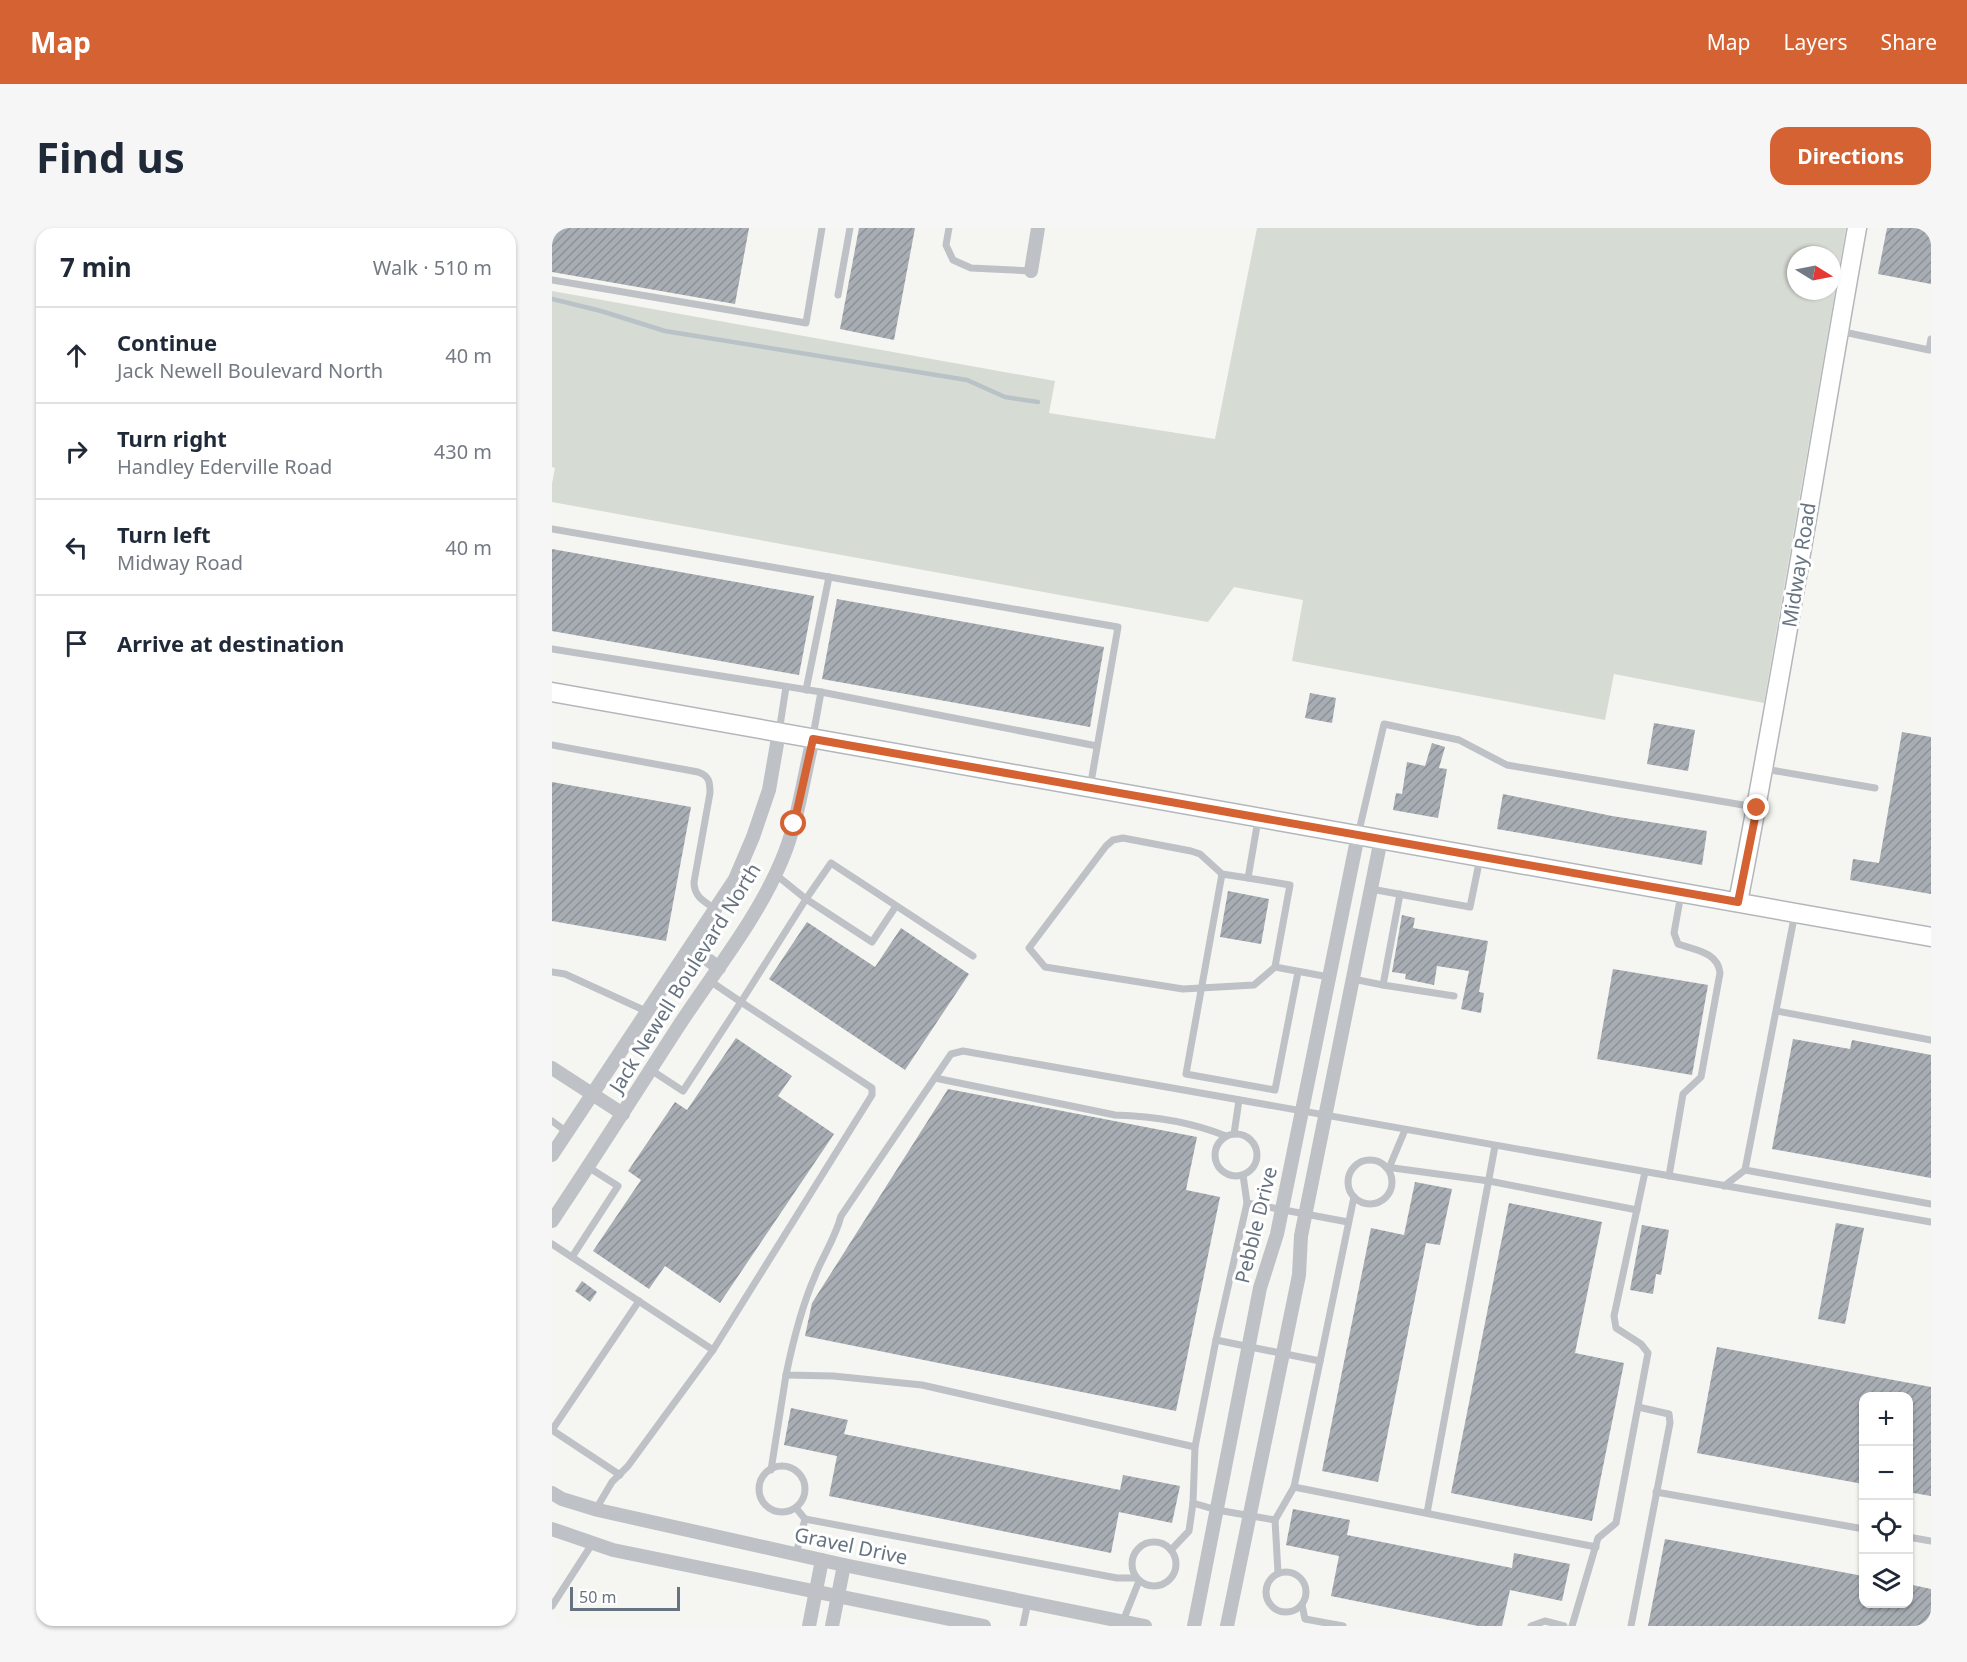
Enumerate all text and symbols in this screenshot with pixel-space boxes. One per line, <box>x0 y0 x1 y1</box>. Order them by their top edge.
text: Map <box>30 23 91 61</box>
text: Map <box>1707 28 1751 56</box>
text: Layers <box>1784 28 1848 56</box>
text: Share <box>1881 28 1937 56</box>
button: Directions <box>1770 127 1931 185</box>
text: Find us <box>36 128 185 185</box>
north arrow <box>1787 246 1841 300</box>
text: 7 min <box>60 249 132 285</box>
text: Walk · 510 m <box>373 254 492 281</box>
text: Continue <box>117 327 217 357</box>
icon: ahead <box>60 339 93 372</box>
text: 40 m <box>445 342 492 369</box>
text: Jack Newell Boulevard North <box>117 357 383 384</box>
text: Turn right <box>117 423 227 453</box>
icon: right <box>60 435 93 468</box>
text: 430 m <box>434 438 492 465</box>
text: Handley Ederville Road <box>117 453 332 480</box>
street label: Midway Road <box>1775 501 1822 629</box>
text: Turn left <box>117 519 211 549</box>
icon: left <box>60 531 93 564</box>
text: 40 m <box>445 534 492 561</box>
text: Midway Road <box>117 549 243 576</box>
icon: arrive <box>60 627 93 660</box>
text: Arrive at destination <box>117 628 344 658</box>
route end <box>1743 794 1769 820</box>
route start <box>780 810 806 836</box>
street label: Jack Newell Boulevard North <box>602 858 767 1099</box>
street label: Pebble Drive <box>1228 1164 1283 1286</box>
map controls <box>1859 1392 1913 1608</box>
button: + <box>1859 1392 1913 1446</box>
button: − <box>1859 1446 1913 1500</box>
button: locate <box>1859 1500 1913 1554</box>
street label: Gravel Drive <box>792 1520 910 1571</box>
button: layers <box>1859 1554 1913 1608</box>
scale bar <box>570 1584 680 1612</box>
text: 50 m <box>579 1586 616 1608</box>

